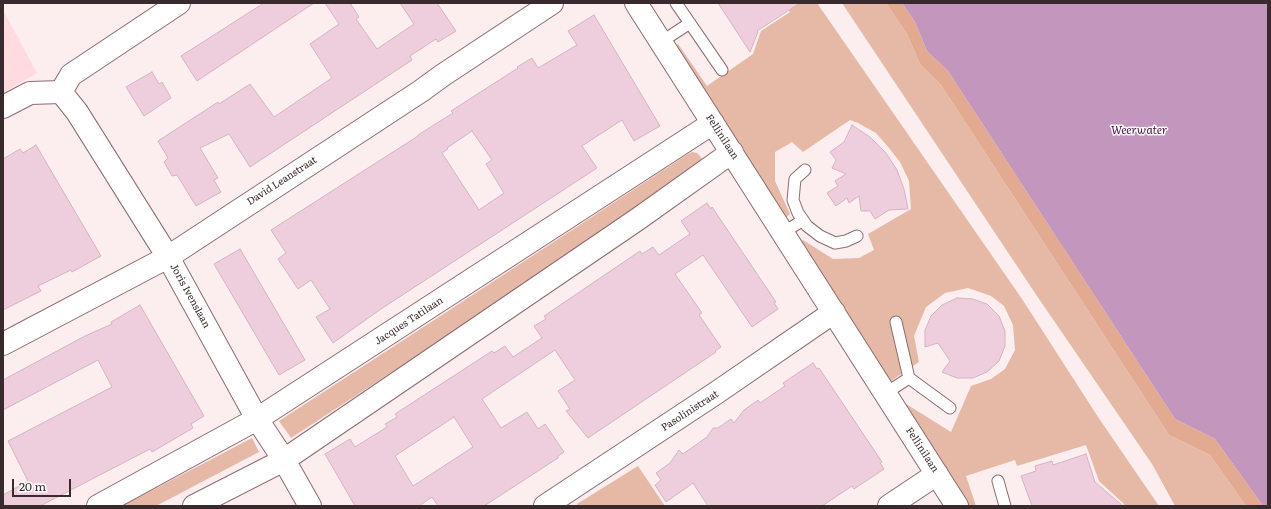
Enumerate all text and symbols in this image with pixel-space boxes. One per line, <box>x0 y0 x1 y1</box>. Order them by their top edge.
street label: Fellinilaan <box>703 112 741 162</box>
water label: Weerwater <box>1111 124 1167 138</box>
street label: David Leanstraat <box>245 154 319 208</box>
street label: Joris Ivenslaan <box>167 262 213 330</box>
street label: Jacques Tatilaan <box>373 294 445 348</box>
street label: Pasolinistraat <box>659 388 721 434</box>
street label: Fellinilaan <box>903 425 941 475</box>
scale bar <box>14 471 73 497</box>
text: 20 m <box>19 477 46 495</box>

